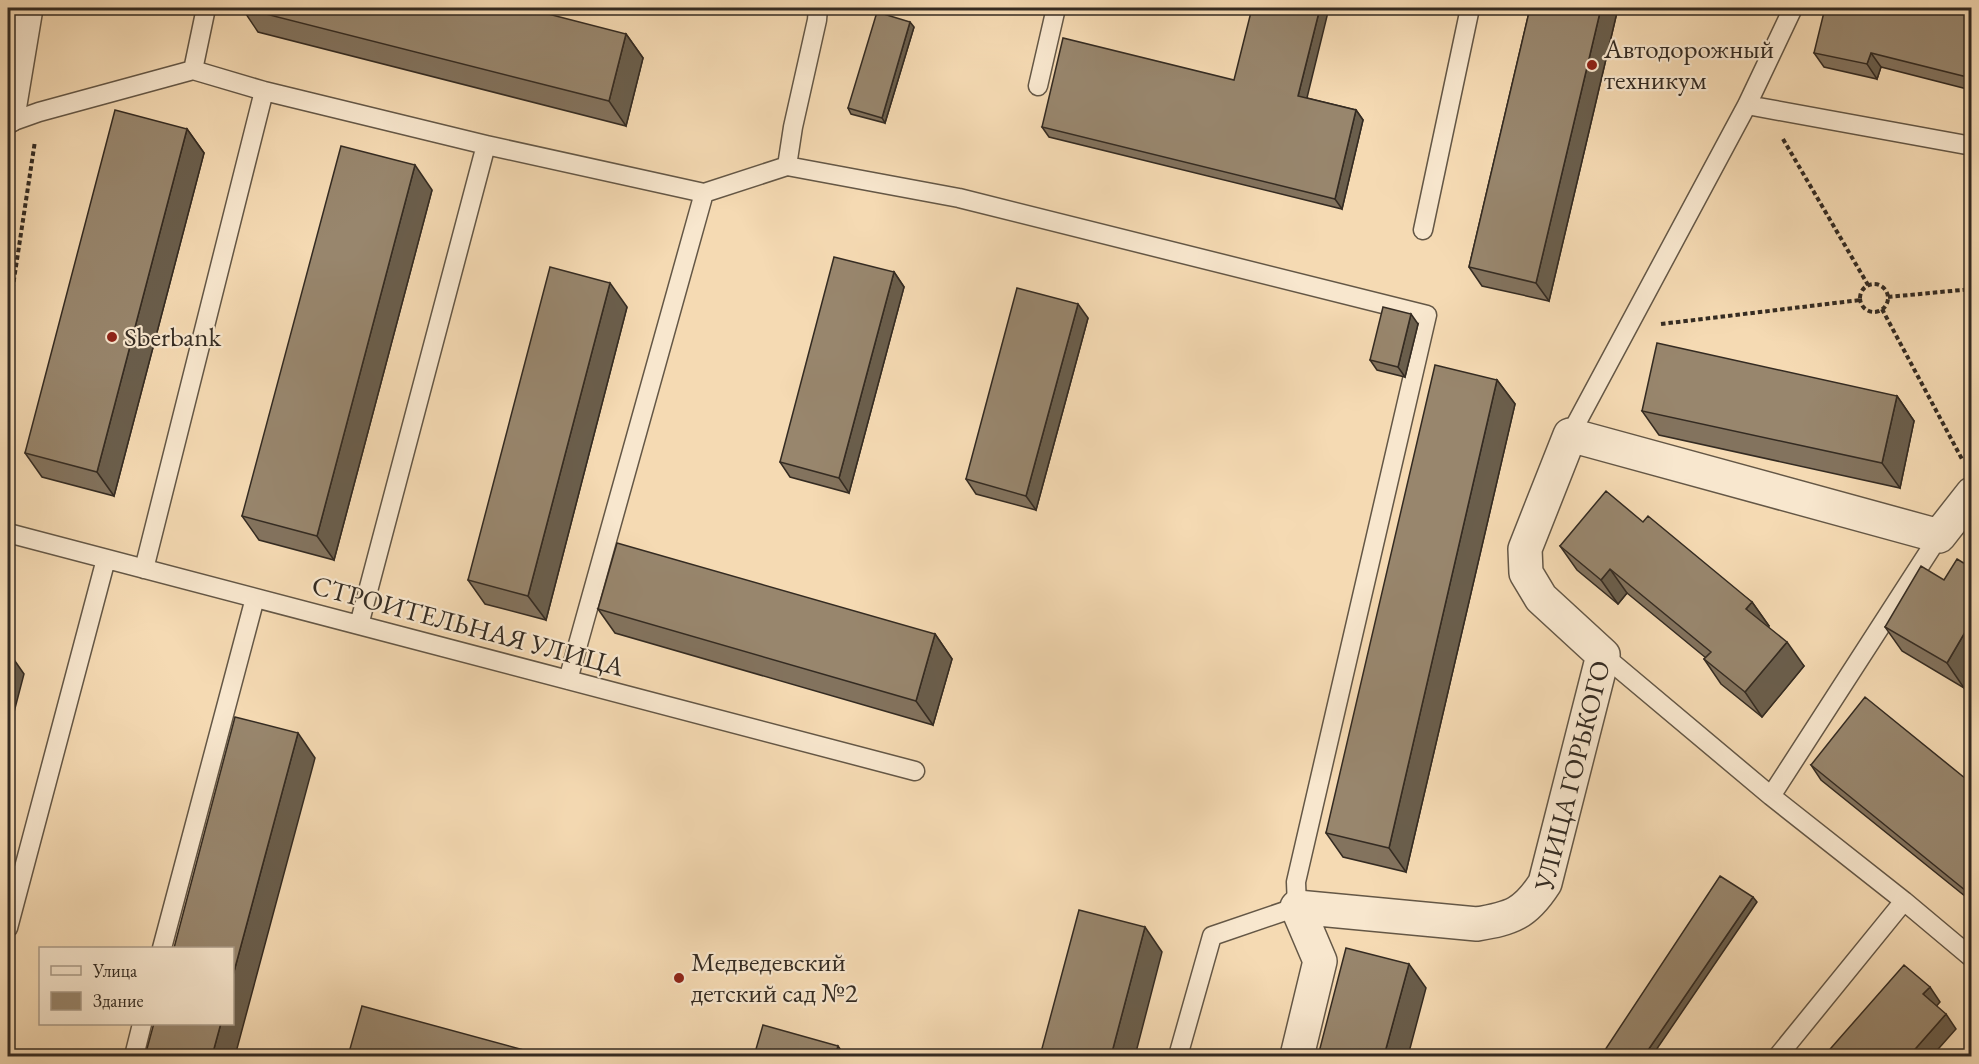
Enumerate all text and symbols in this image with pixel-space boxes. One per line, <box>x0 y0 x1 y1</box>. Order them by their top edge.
place label: Автодорожный техникум <box>1603 31 1774 97</box>
marker: Автодорожный техникум <box>1585 58 1599 72</box>
place label: Sberbank <box>124 319 221 354</box>
marker: Sberbank <box>105 330 119 344</box>
street label: СТРОИТЕЛЬНАЯ УЛИЦА <box>308 567 628 684</box>
street label: УЛИЦА ГОРЬКОГО <box>1525 657 1618 895</box>
place label: Медведевский детский сад №2 <box>691 944 858 1010</box>
legend <box>39 947 234 1025</box>
text: Улица <box>92 959 138 982</box>
marker: Медведевский детский сад №2 <box>672 971 686 985</box>
text: Здание <box>93 989 143 1012</box>

